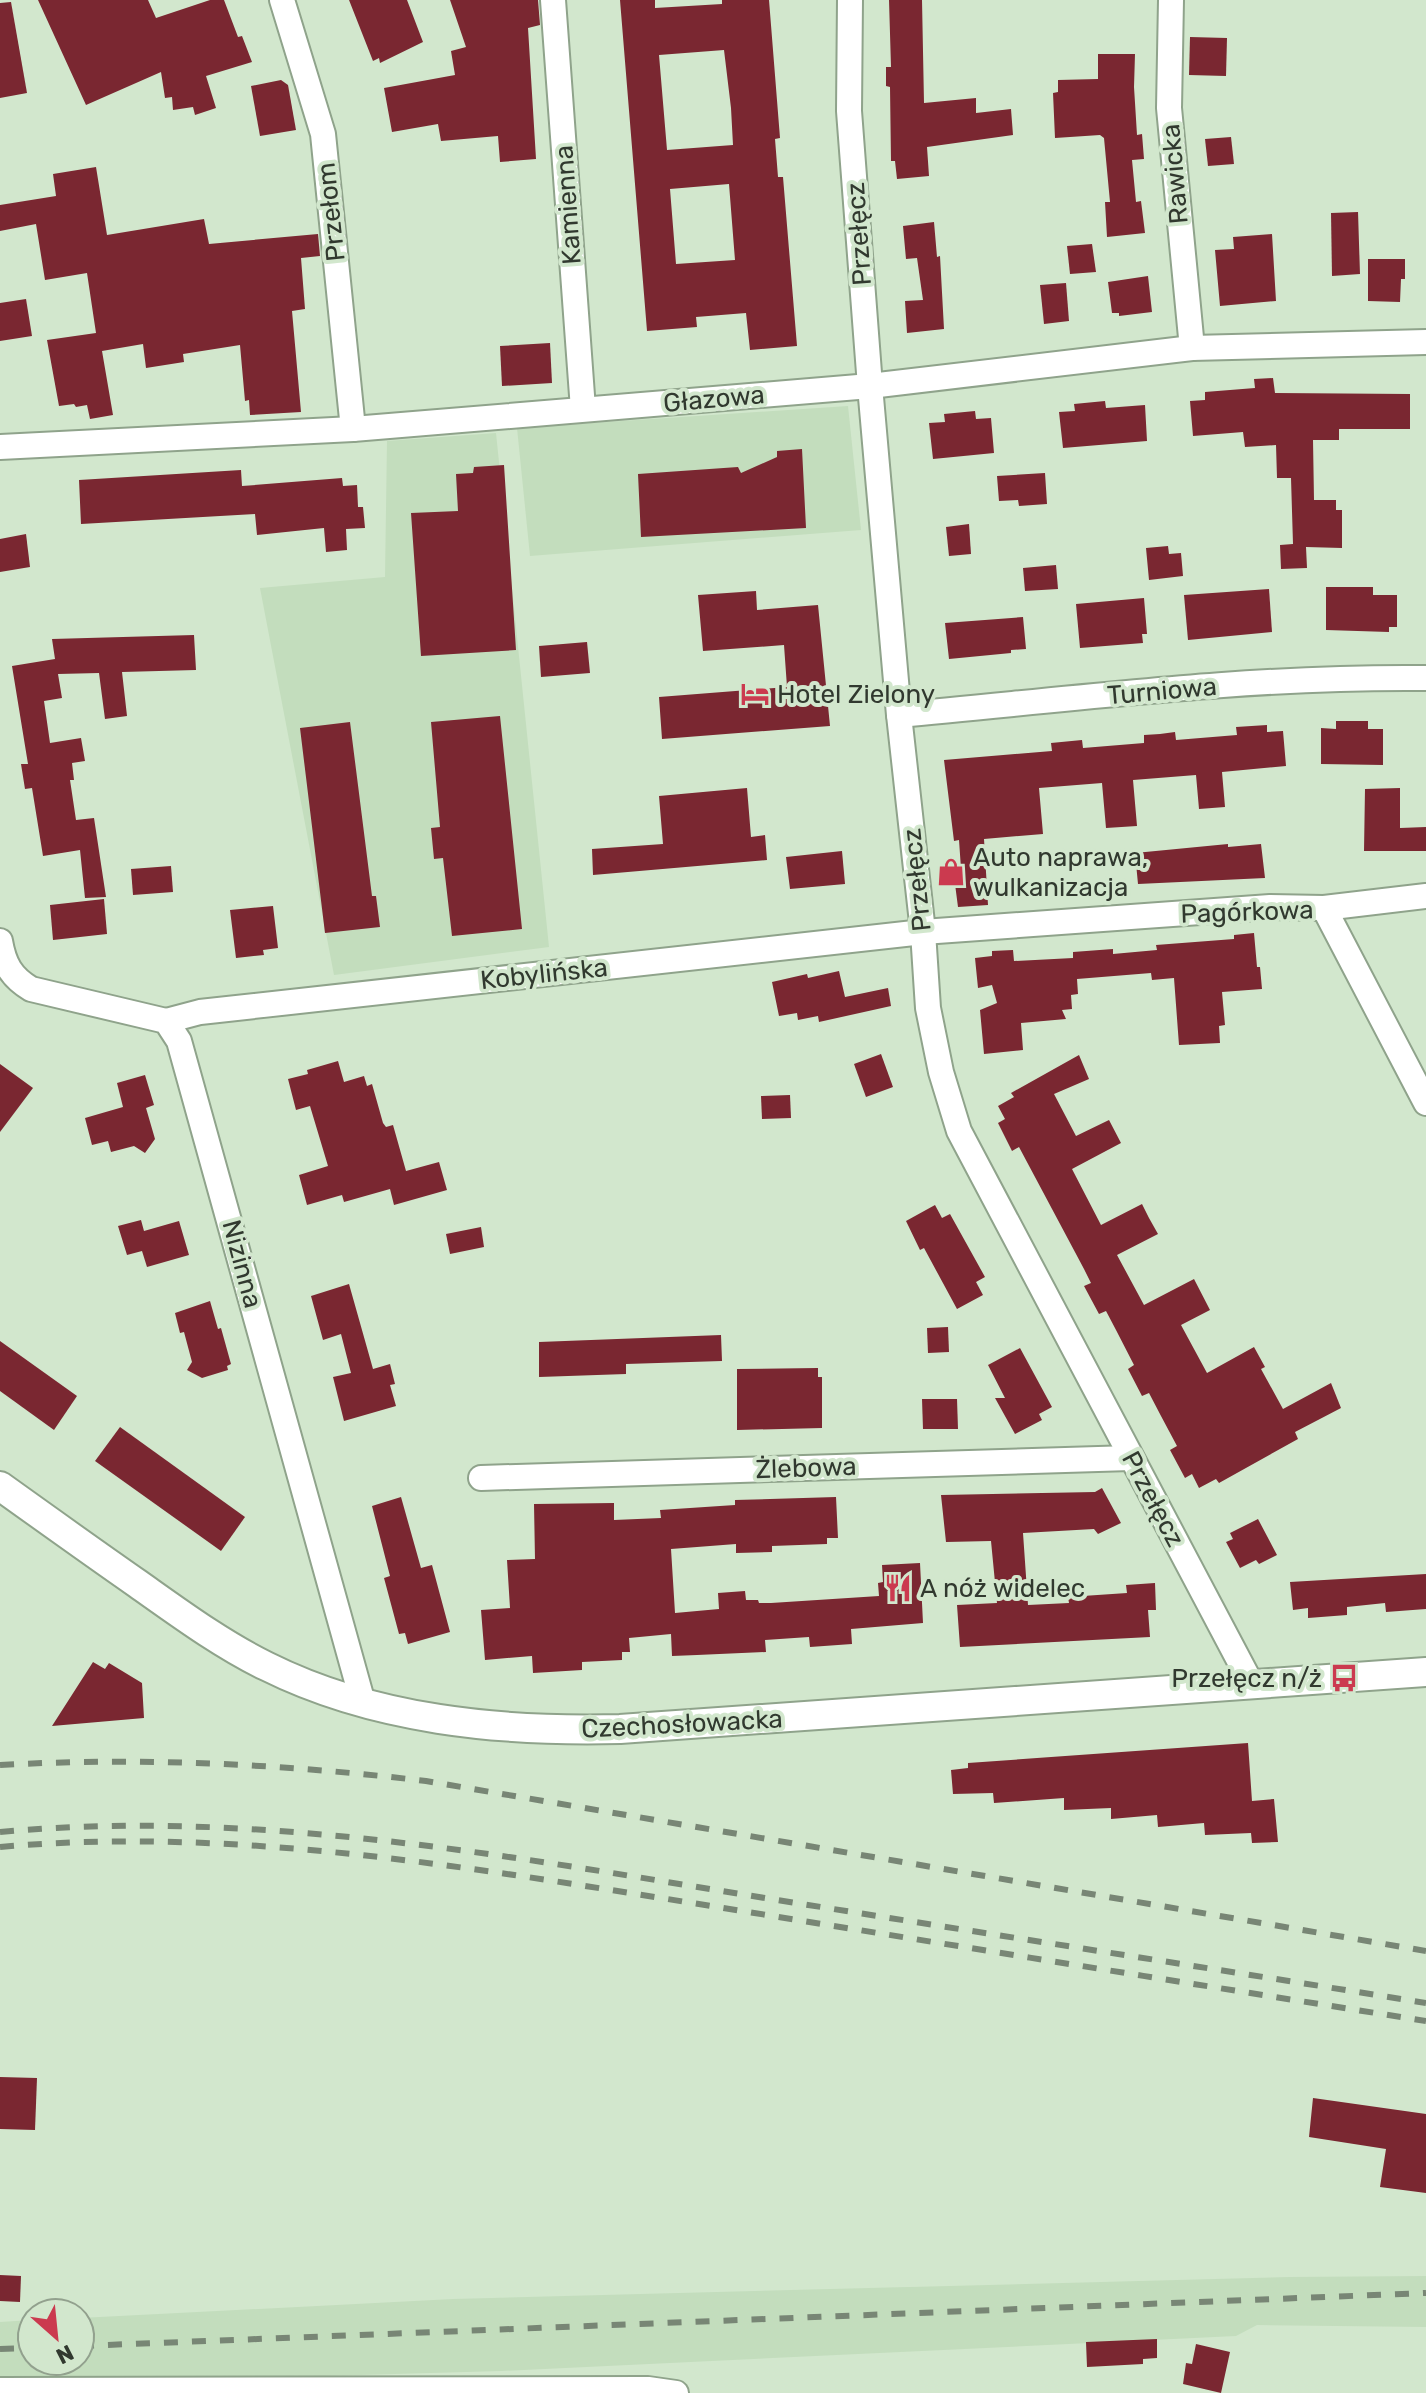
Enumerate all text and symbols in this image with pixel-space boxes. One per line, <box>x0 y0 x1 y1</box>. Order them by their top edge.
street label: Rawicka <box>1155 123 1195 225</box>
street label: Kamienna <box>548 144 588 266</box>
street label: Przełom <box>310 161 352 263</box>
street label: Przełęcz <box>840 181 878 287</box>
street label: Głazowa <box>662 379 766 419</box>
street label: Turniowa <box>1106 671 1218 711</box>
hotel icon: Hotel Zielony <box>740 679 770 709</box>
place label: Hotel Zielony <box>777 679 935 710</box>
street label: Przełęcz <box>896 827 938 933</box>
place label: Auto naprawa, wulkanizacja <box>973 842 1148 903</box>
shop icon: Auto naprawa, wulkanizacja <box>936 857 966 887</box>
street label: Pagórkowa <box>1180 894 1314 930</box>
street label: Kobylińska <box>479 952 609 996</box>
street label: Nizinna <box>215 1217 269 1311</box>
street label: Przełęcz <box>1115 1446 1191 1552</box>
street label: Żlebowa <box>755 1451 857 1485</box>
restaurant icon: A nóż widelec <box>883 1573 913 1603</box>
place label: A nóż widelec <box>920 1573 1085 1604</box>
place label: Przełęcz n/ż <box>1171 1663 1322 1694</box>
bus stop icon: Przełęcz n/ż <box>1329 1663 1359 1693</box>
street label: Czechosłowacka <box>580 1703 784 1745</box>
north arrow <box>16 2297 96 2377</box>
text: N <box>52 2339 78 2370</box>

